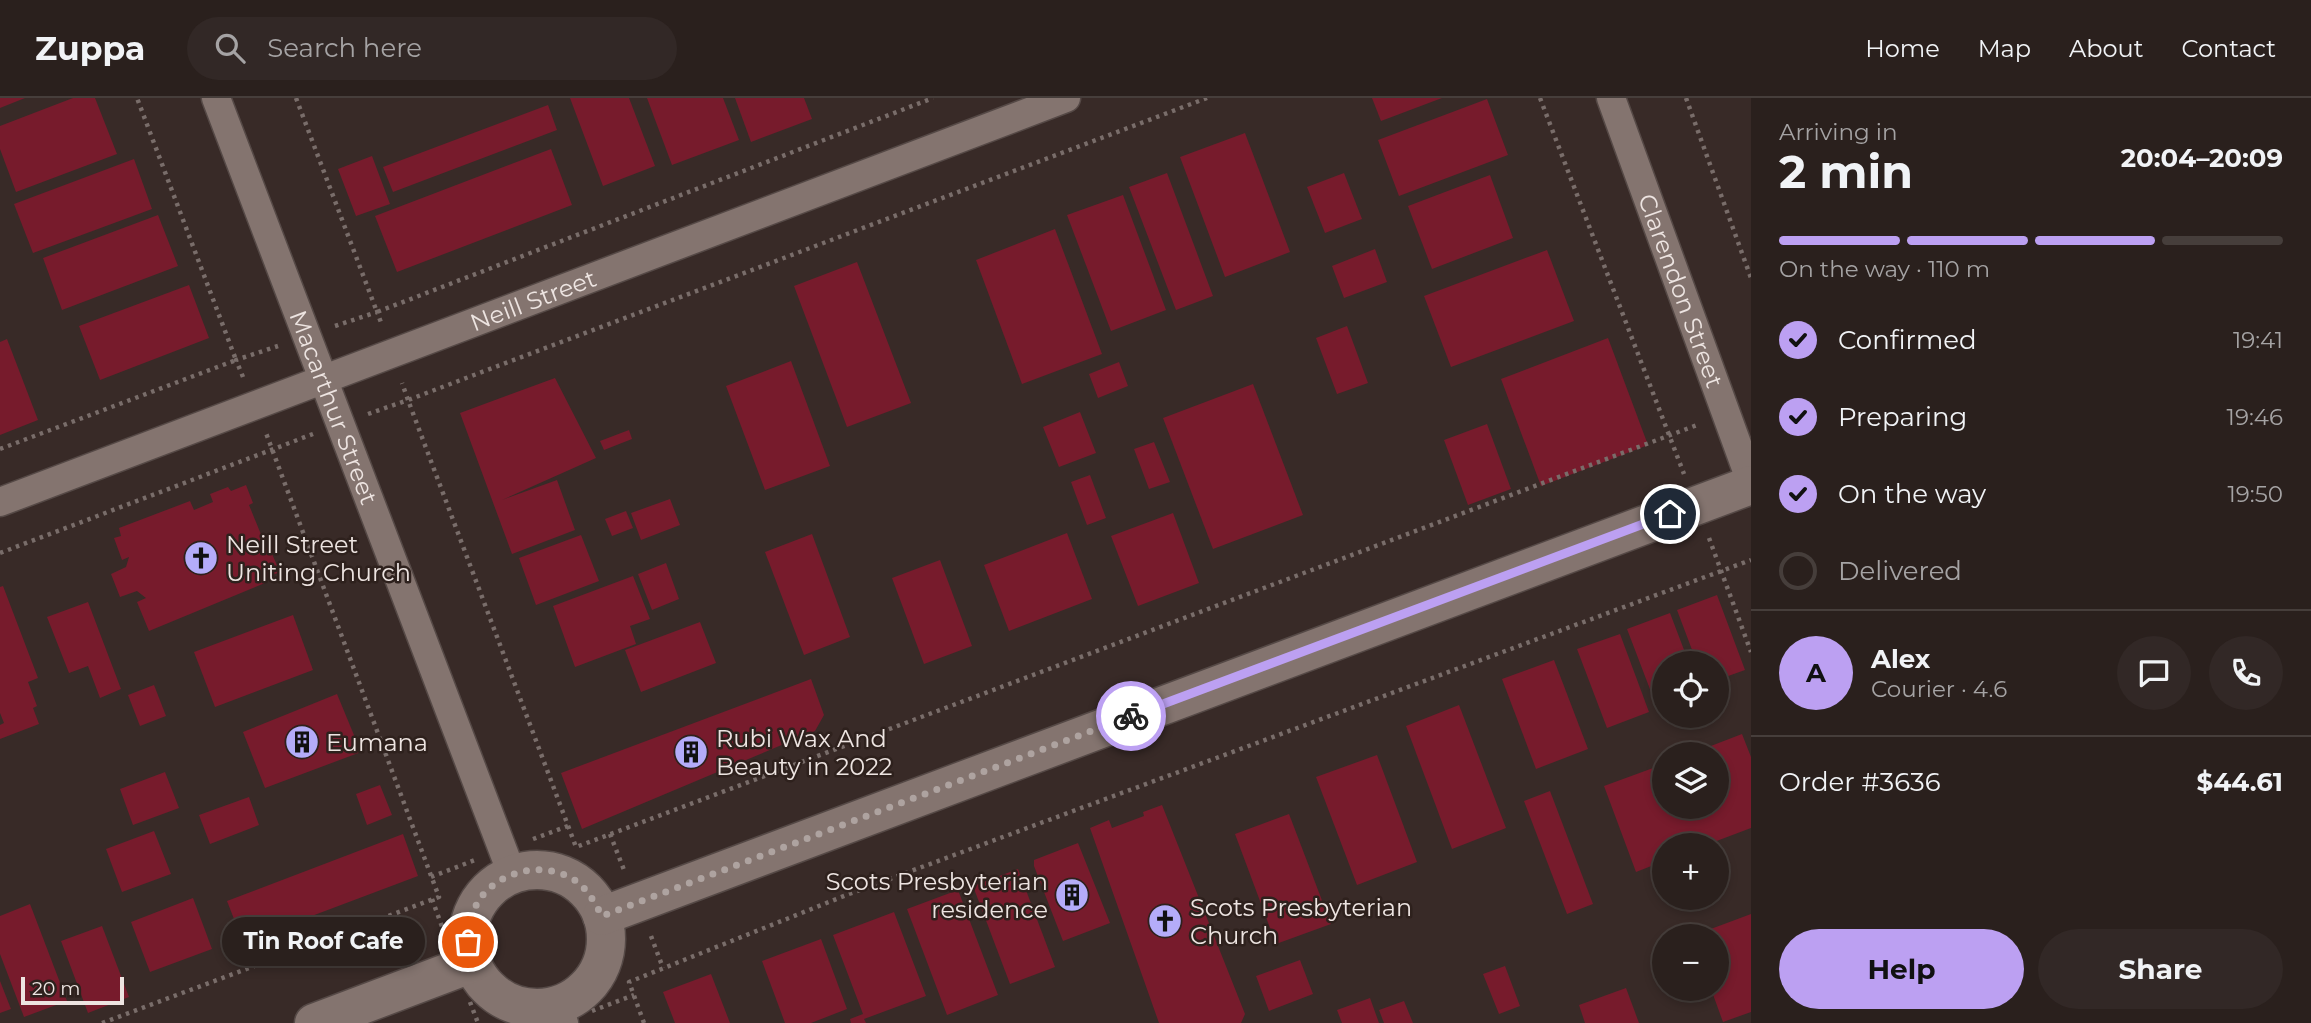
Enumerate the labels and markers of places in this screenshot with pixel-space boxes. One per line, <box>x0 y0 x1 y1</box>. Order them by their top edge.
pin <box>1640 484 1700 544</box>
place label: Neill Street Uniting Church <box>226 530 411 587</box>
church icon: Neill Street Uniting Church <box>182 539 220 577</box>
building icon: Eumana <box>283 723 321 761</box>
place label: Rubi Wax And Beauty in 2022 <box>716 724 892 781</box>
place label: Eumana <box>326 728 428 757</box>
building icon: Rubi Wax And Beauty in 2022 <box>672 733 710 771</box>
place label: Scots Presbyterian residence <box>826 867 1048 924</box>
building icon: Scots Presbyterian residence <box>1053 876 1091 914</box>
place label: Scots Presbyterian Church <box>1190 893 1412 950</box>
church icon: Scots Presbyterian Church <box>1146 902 1184 940</box>
pin <box>438 912 498 972</box>
callout: Tin Roof Cafe <box>223 918 426 966</box>

